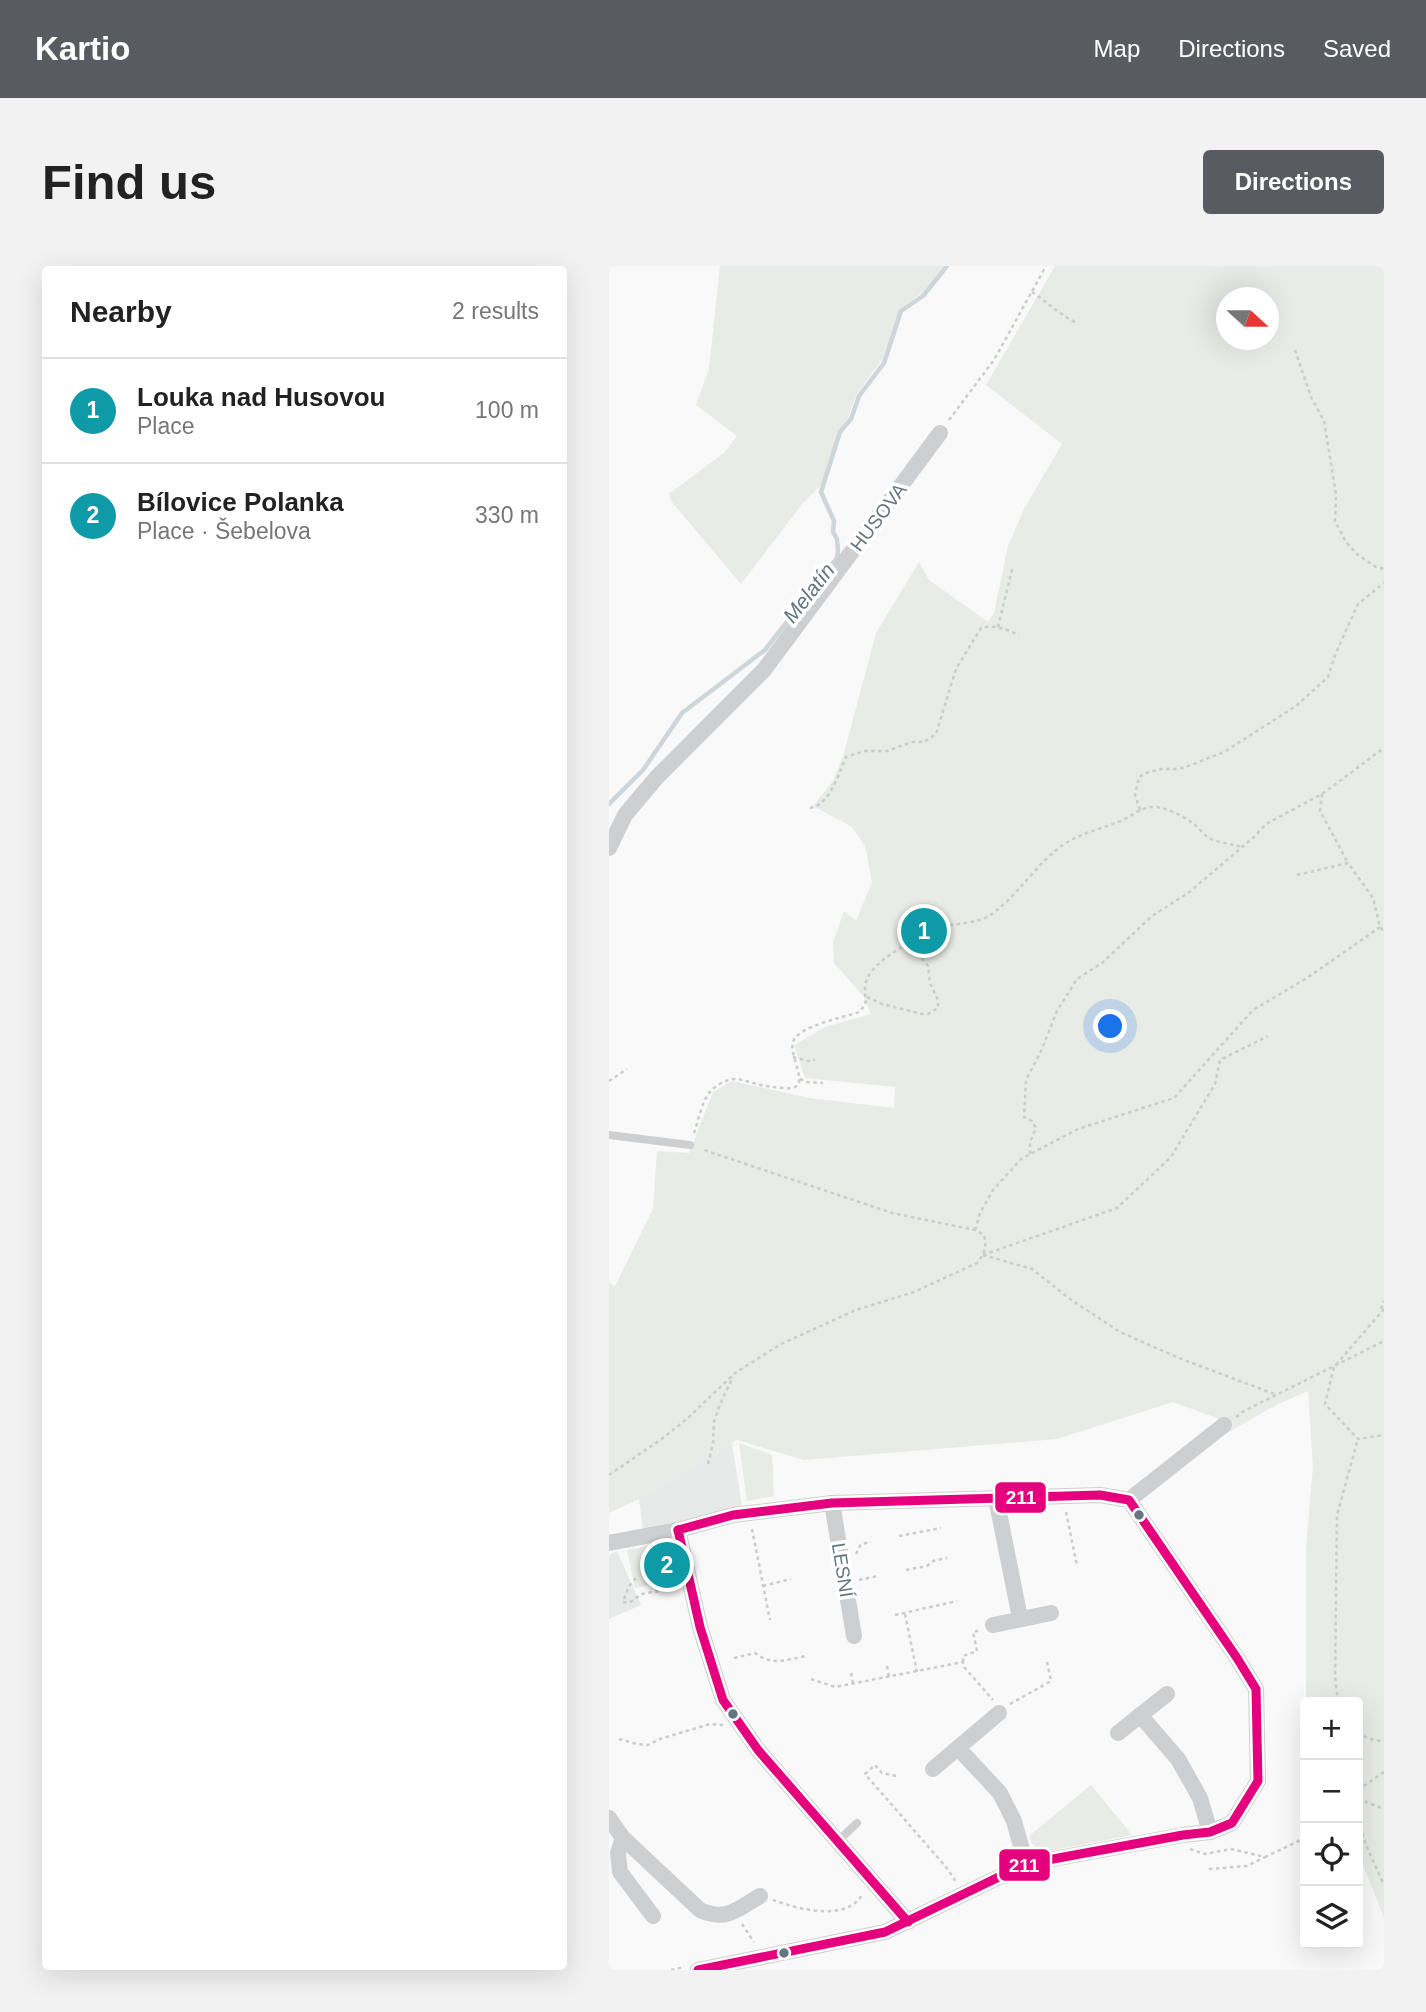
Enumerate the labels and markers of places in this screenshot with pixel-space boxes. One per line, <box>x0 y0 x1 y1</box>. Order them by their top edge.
pin: 1 <box>901 905 947 957</box>
unlabelled marker <box>1132 1508 1146 1522</box>
pin: 2 <box>644 1539 690 1591</box>
unlabelled marker <box>726 1707 740 1721</box>
unlabelled marker <box>777 1946 791 1960</box>

